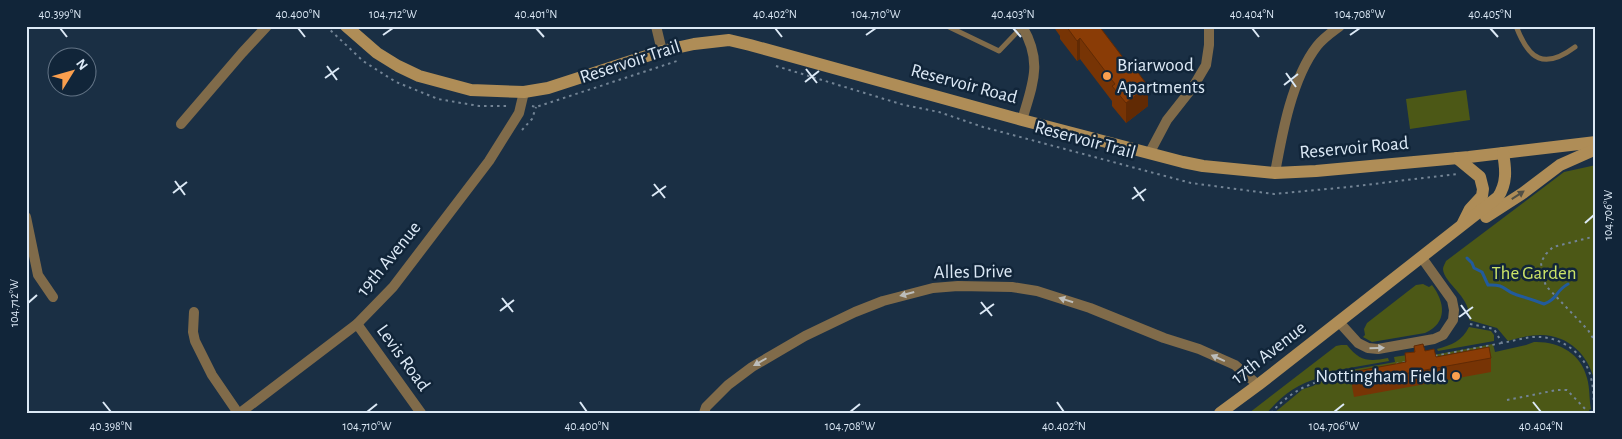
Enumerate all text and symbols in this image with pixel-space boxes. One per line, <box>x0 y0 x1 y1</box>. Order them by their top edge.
text: 40.399°N <box>39 8 81 20</box>
text: 40.400°N <box>275 8 321 20</box>
text: 104.712°W <box>369 8 417 20</box>
text: 40.401°N <box>515 8 557 20</box>
text: 40.402°N <box>753 8 797 20</box>
text: 104.710°W <box>852 8 901 20</box>
text: 40.403°N <box>991 8 1035 20</box>
text: 40.404°N <box>1230 8 1274 20</box>
text: 104.708°W <box>1335 8 1385 20</box>
text: 40.405°N <box>1468 8 1512 20</box>
street label: Reservoir Trail <box>578 37 682 87</box>
north arrow <box>48 48 98 98</box>
place label: Briarwood Apartments <box>1117 56 1205 97</box>
text: N <box>73 57 90 73</box>
street label: Reservoir Road <box>909 61 1020 107</box>
marker: Briarwood Apartments <box>1101 70 1113 82</box>
street label: Reservoir Trail <box>1032 117 1138 163</box>
street label: Reservoir Road <box>1299 134 1410 162</box>
text: 104.706°W <box>1602 190 1614 240</box>
one-way arrow <box>1511 191 1525 200</box>
street label: 19th Avenue <box>353 218 425 300</box>
street label: Alles Drive <box>933 262 1013 282</box>
park label: The Garden <box>1491 264 1577 283</box>
text: 104.712°W <box>8 279 20 327</box>
one-way arrow <box>899 291 914 299</box>
one-way arrow <box>1059 296 1074 304</box>
street label: 17th Avenue <box>1228 318 1310 388</box>
street label: Levis Road <box>373 321 433 395</box>
one-way arrow <box>1369 344 1385 352</box>
one-way arrow <box>1211 353 1225 361</box>
one-way arrow <box>753 358 766 367</box>
place label: Nottingham Field <box>1315 367 1446 386</box>
marker: Nottingham Field <box>1450 370 1462 382</box>
text: 40.398°N <box>90 420 132 432</box>
text: 104.710°W <box>343 420 392 432</box>
text: 40.400°N <box>564 420 610 432</box>
text: 104.708°W <box>825 420 875 432</box>
text: 40.402°N <box>1042 420 1086 432</box>
text: 104.706°W <box>1309 420 1359 432</box>
text: 40.404°N <box>1519 420 1563 432</box>

